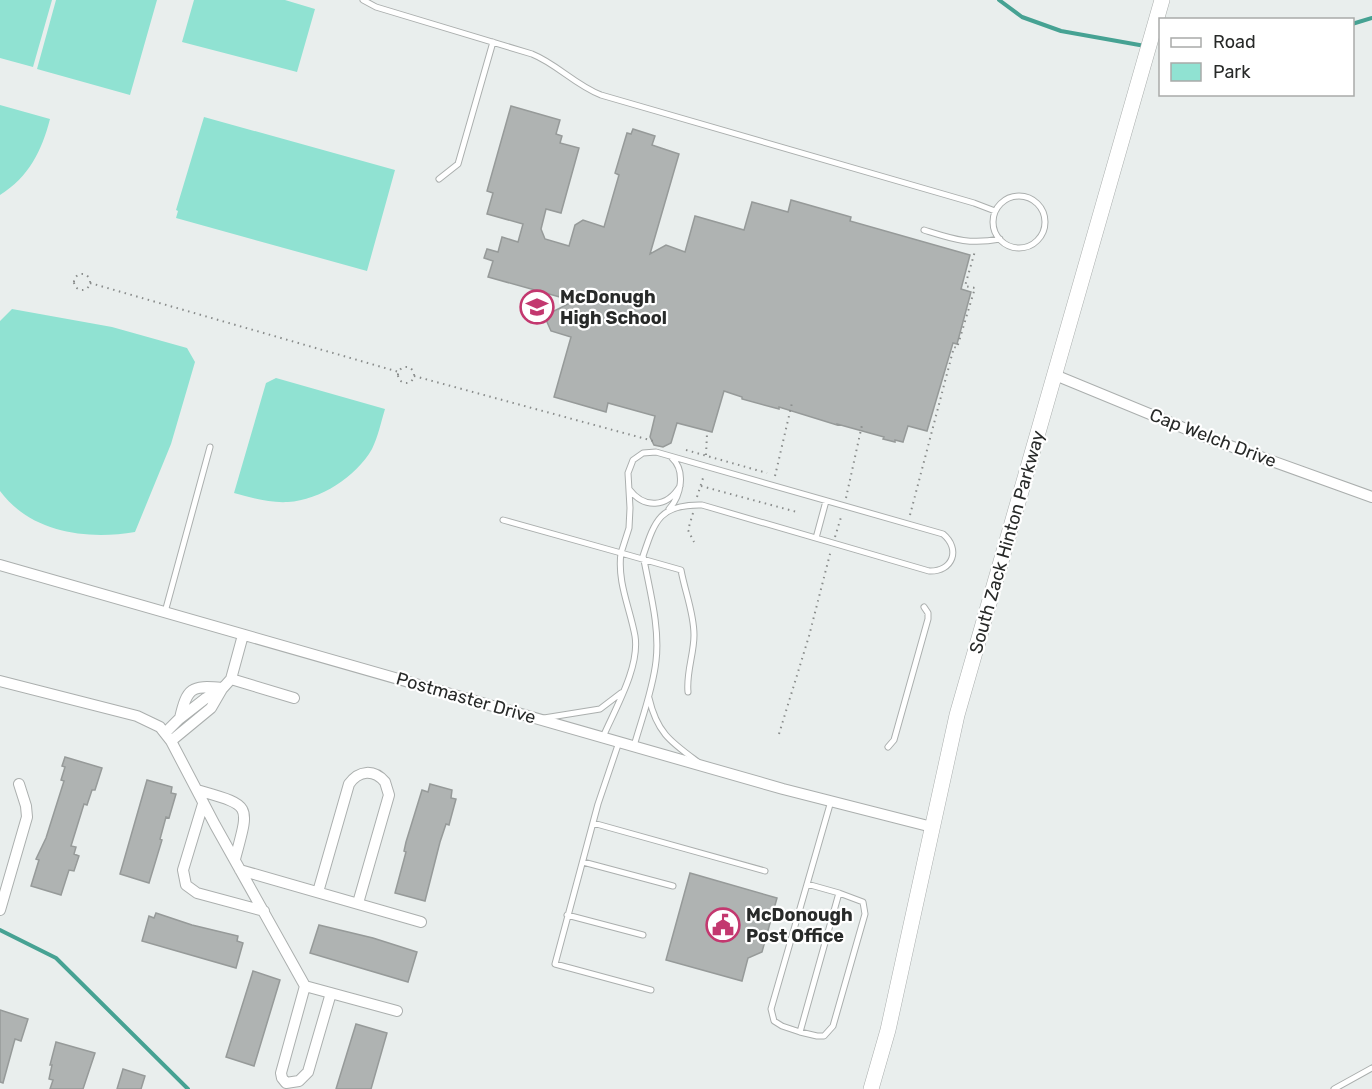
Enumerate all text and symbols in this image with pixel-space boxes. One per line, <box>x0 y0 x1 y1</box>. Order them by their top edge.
legend <box>1159 18 1354 96</box>
text: Road <box>1213 31 1256 53</box>
text: Park <box>1213 61 1251 83</box>
place label: McDonugh High School <box>560 286 667 329</box>
school or university icon: McDonugh High School <box>519 289 555 325</box>
street label: Cap Welch Drive <box>1147 404 1279 472</box>
street label: South Zack Hinton Parkway <box>965 428 1049 656</box>
street label: Postmaster Drive <box>394 668 538 728</box>
place label: McDonough Post Office <box>746 904 853 947</box>
public building icon: McDonough Post Office <box>705 907 741 943</box>

